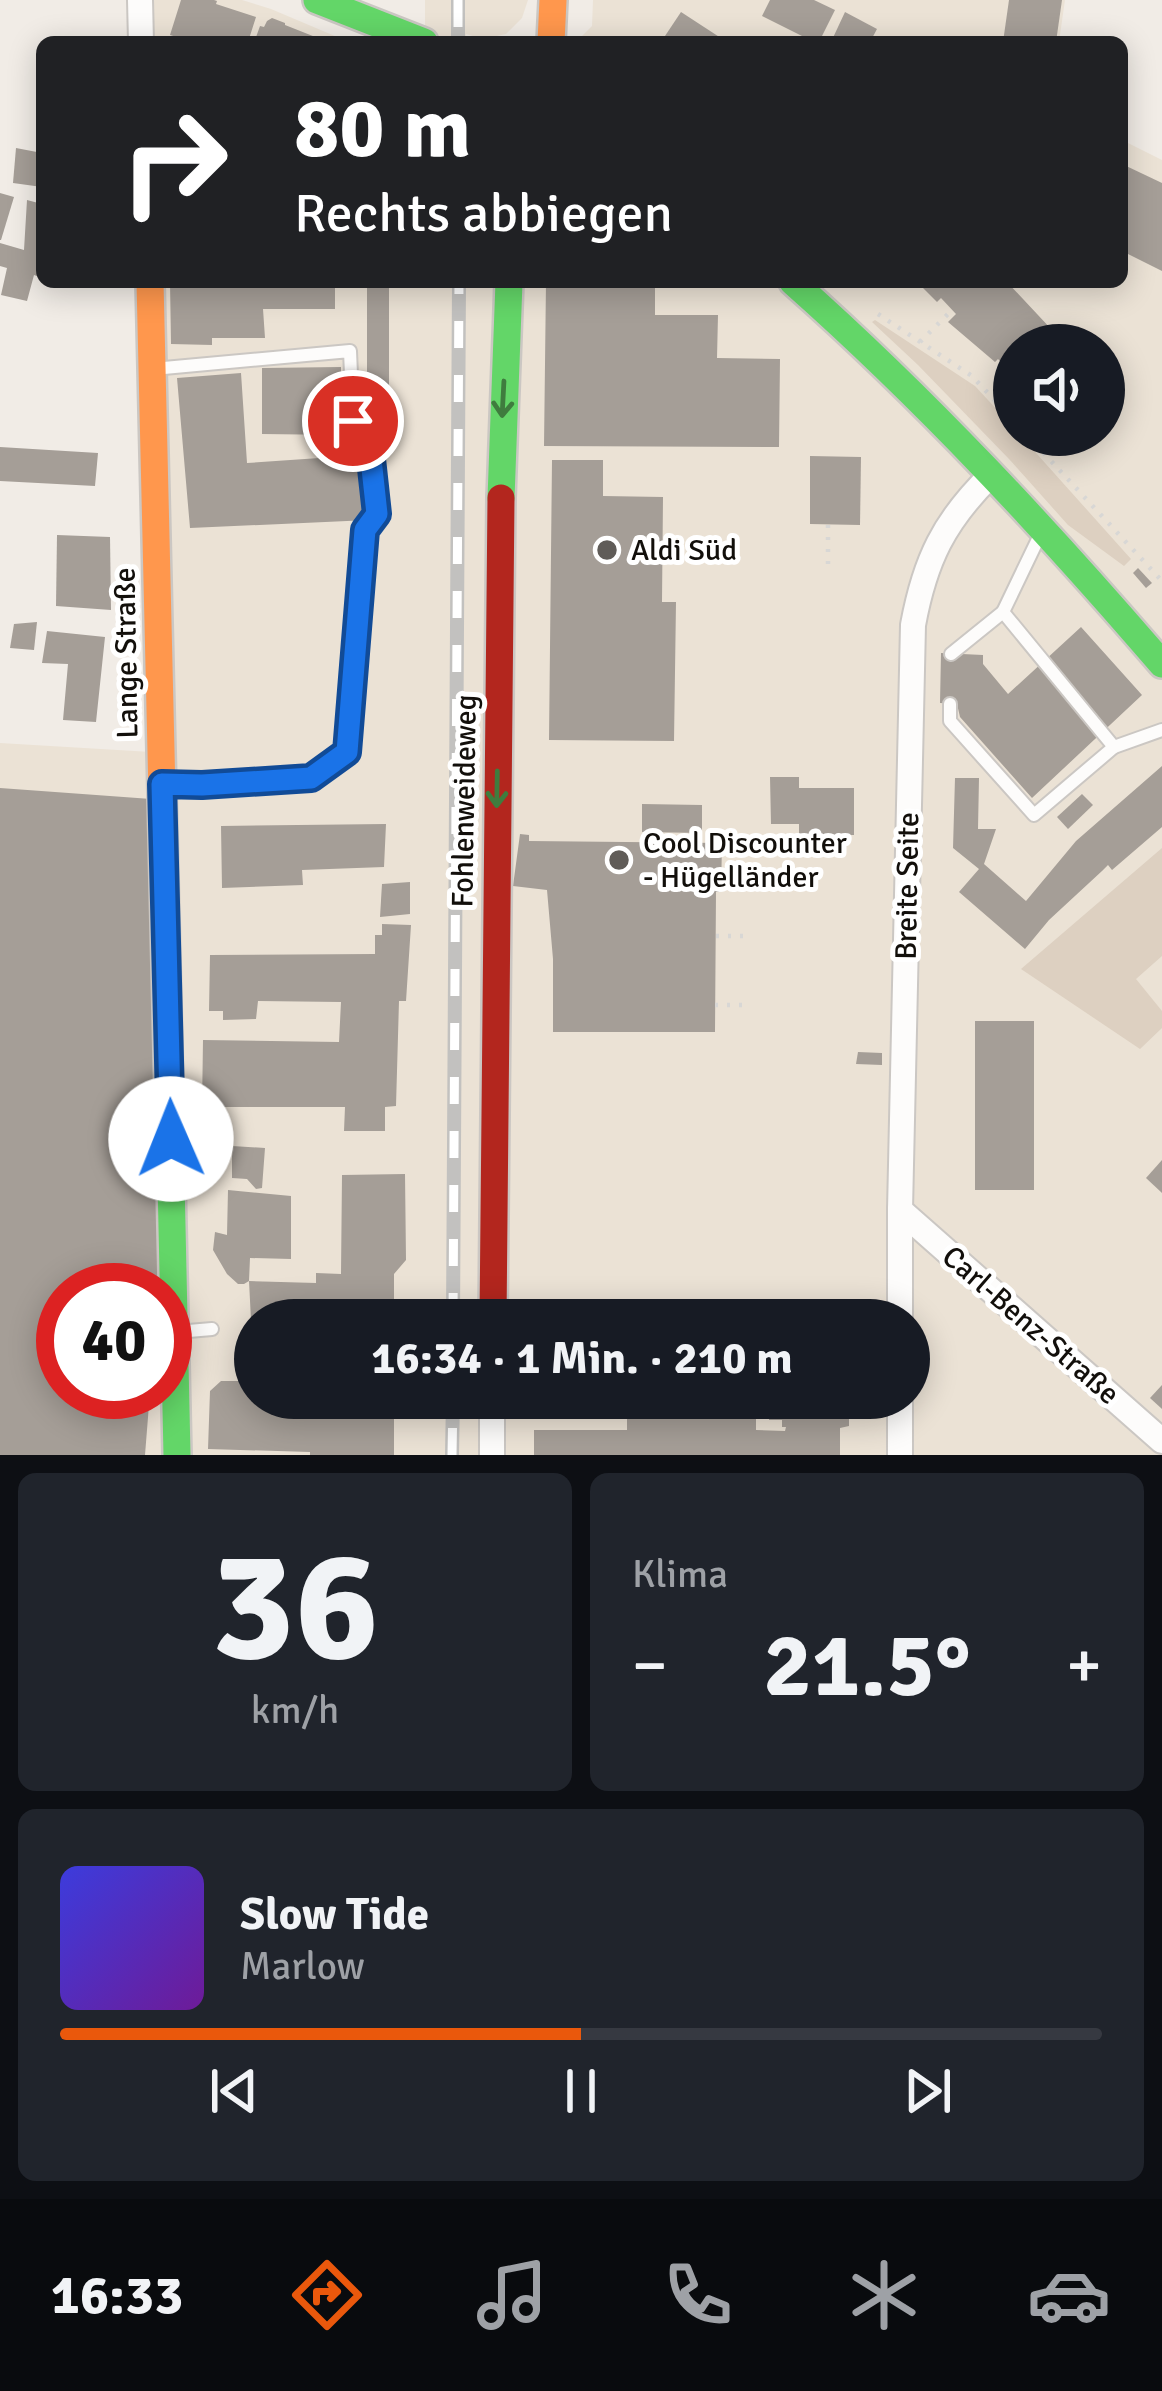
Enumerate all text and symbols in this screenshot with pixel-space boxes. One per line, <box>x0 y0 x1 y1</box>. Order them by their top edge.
text: 80 m <box>294 77 471 181</box>
icon: right <box>96 84 252 240</box>
text: Rechts abbiegen <box>294 180 673 247</box>
map controls <box>993 324 1125 456</box>
button: sound <box>993 324 1125 456</box>
pin <box>302 370 404 472</box>
one-way arrow <box>491 379 514 418</box>
icon: arrive <box>320 388 386 454</box>
place label: Aldi Süd <box>631 532 737 569</box>
marker: Aldi Süd <box>594 537 620 563</box>
street label: Lange Straße <box>107 567 146 739</box>
street label: Fohlenweideweg <box>444 694 485 908</box>
one-way arrow <box>486 769 508 808</box>
street label: Breite Seite <box>888 812 927 960</box>
place label: Cool Discounter - Hügelländer <box>643 825 847 896</box>
marker: Cool Discounter - Hügelländer <box>606 847 632 873</box>
position arrow <box>108 1076 234 1202</box>
street label: Carl-Benz-Straße <box>934 1238 1127 1413</box>
speed limit sign: 40 <box>36 1263 192 1419</box>
text: 16:34 · 1 Min. · 210 m <box>371 1331 793 1386</box>
text: 36 <box>211 1511 379 1704</box>
text: Klima <box>632 1550 728 1598</box>
text: 21.5° <box>763 1610 971 1721</box>
text: − <box>632 1625 668 1706</box>
text: + <box>1066 1625 1102 1706</box>
text: km/h <box>251 1686 339 1734</box>
text: Slow Tide <box>240 1887 429 1942</box>
text: Marlow <box>240 1942 365 1990</box>
icon: previous <box>201 2058 267 2124</box>
icon: pause <box>548 2058 614 2124</box>
icon: next <box>895 2058 961 2124</box>
icon: directions <box>285 2253 369 2337</box>
icon: music <box>470 2253 554 2337</box>
icon: phone <box>656 2253 740 2337</box>
icon: climate <box>842 2253 926 2337</box>
icon: car <box>1027 2253 1111 2337</box>
text: 16:33 <box>51 2262 183 2329</box>

